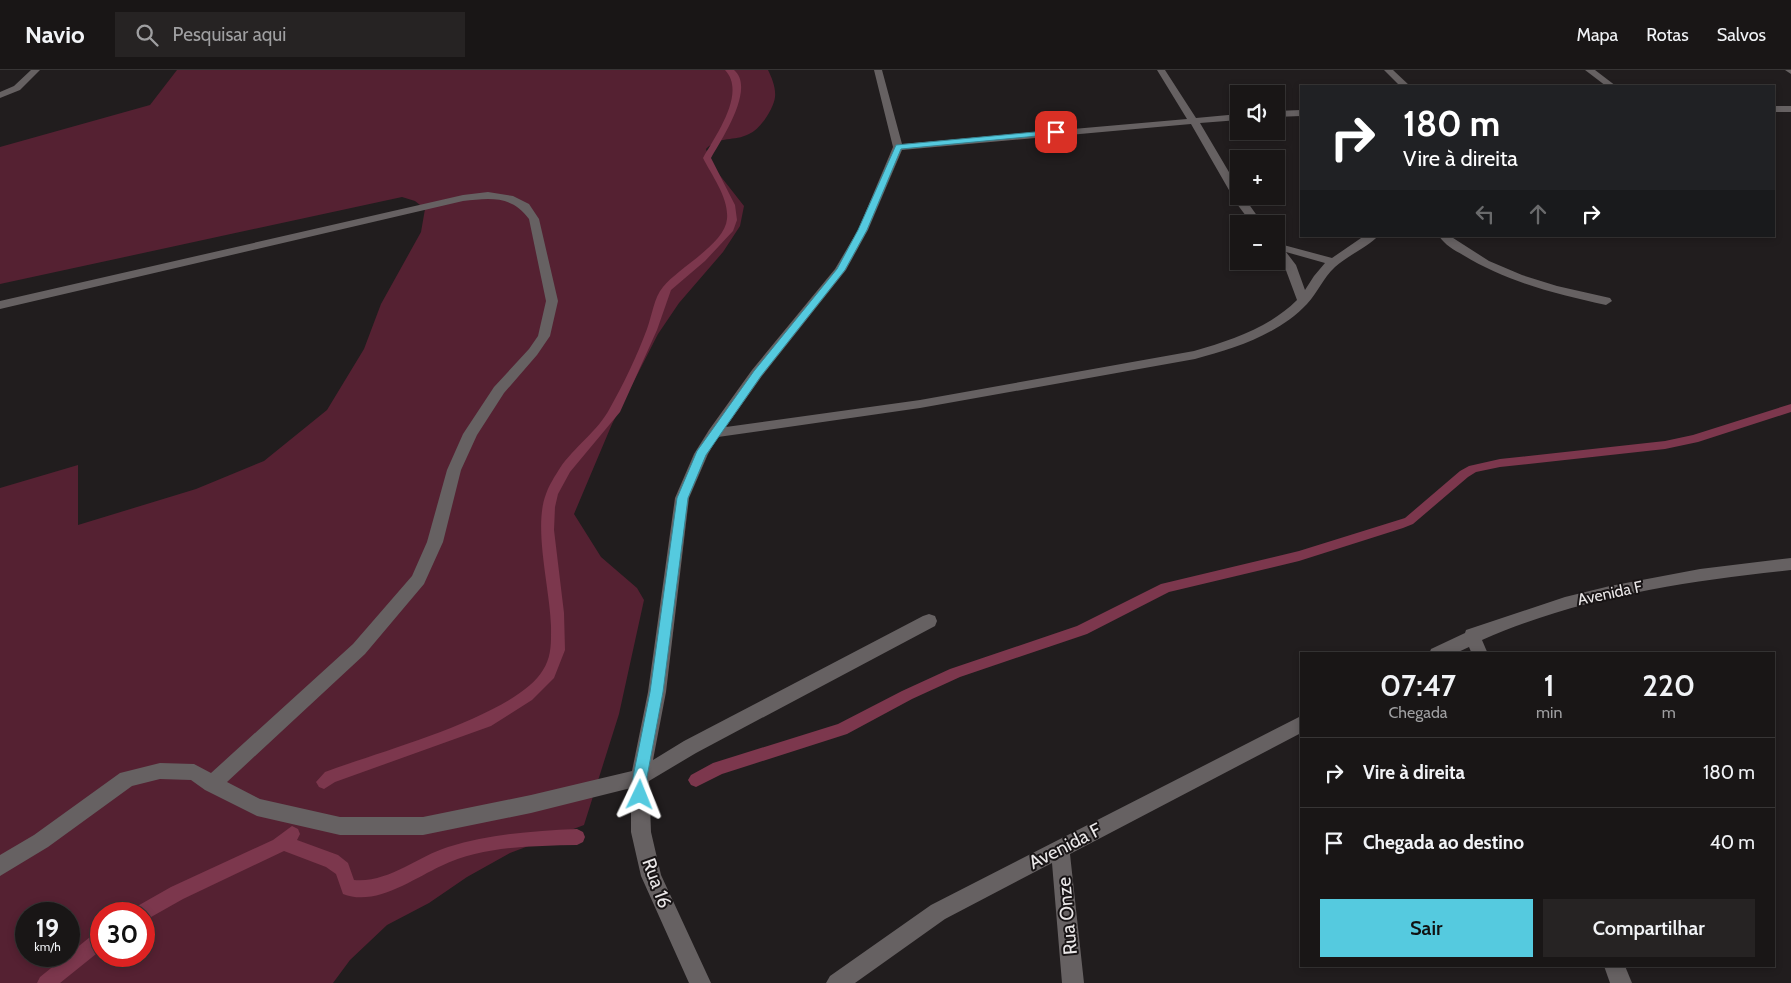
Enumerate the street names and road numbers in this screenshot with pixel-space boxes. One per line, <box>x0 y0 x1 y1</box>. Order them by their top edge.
street label: Avenida F <box>1576 577 1645 609</box>
street label: Avenida F <box>1025 818 1105 874</box>
street label: Rua 16 <box>637 855 677 911</box>
street label: Rua Onze <box>1052 876 1082 956</box>

